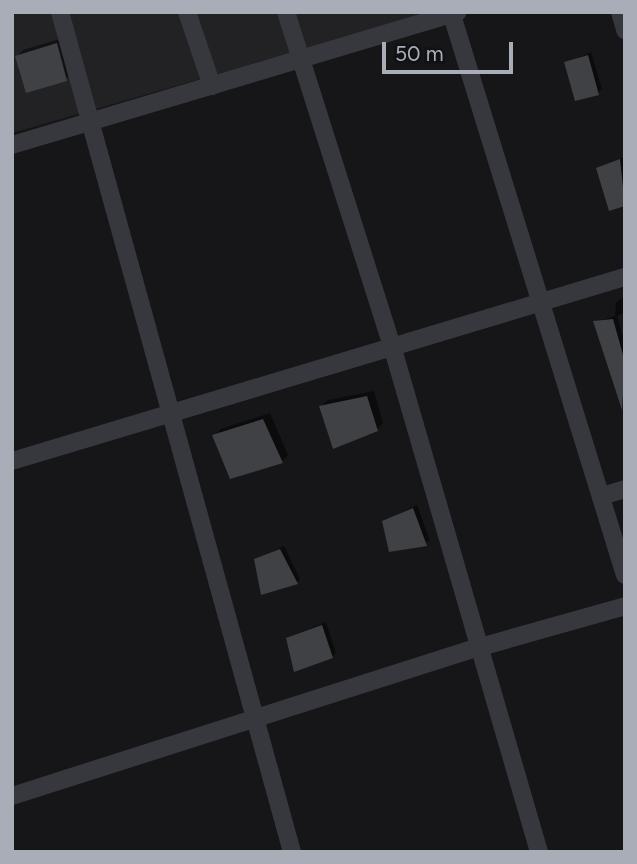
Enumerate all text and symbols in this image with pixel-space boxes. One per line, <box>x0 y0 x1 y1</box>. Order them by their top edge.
scale bar <box>385 28 516 72</box>
text: 50 m <box>395 41 444 66</box>

